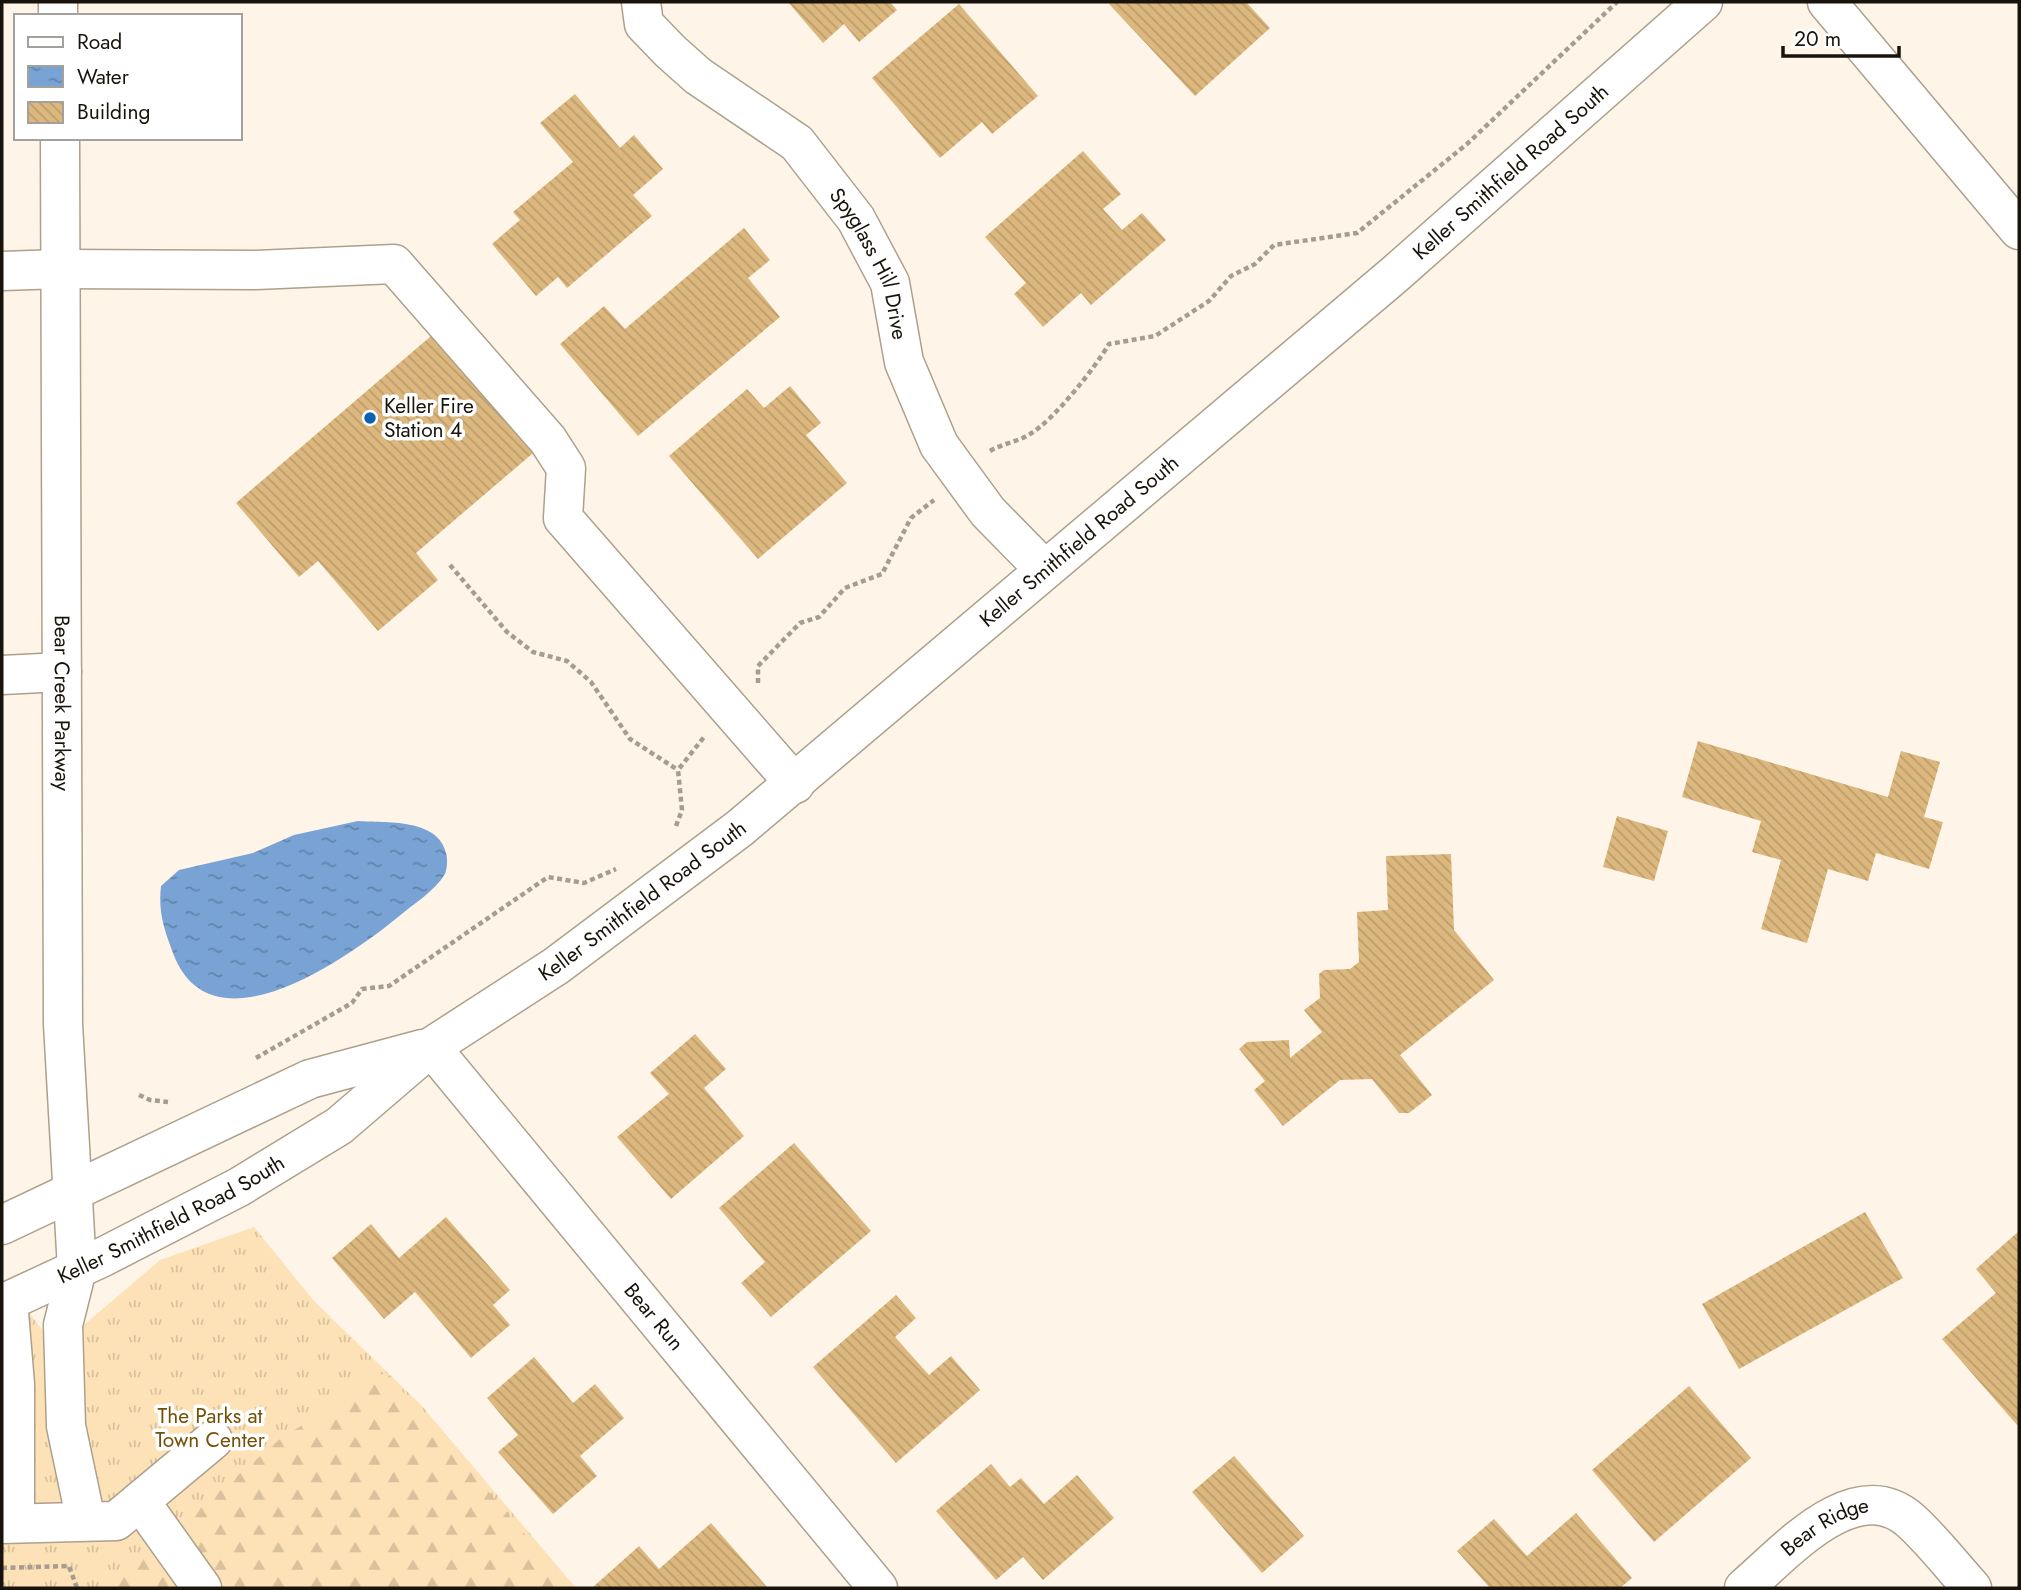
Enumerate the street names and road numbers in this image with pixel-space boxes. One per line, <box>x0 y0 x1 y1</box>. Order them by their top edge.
street label: Keller Smithfield Road South <box>1406 77 1615 267</box>
street label: Spyglass Hill Drive <box>822 182 915 342</box>
street label: Keller Smithfield Road South <box>973 448 1185 634</box>
street label: Bear Creek Parkway <box>47 615 77 792</box>
street label: Keller Smithfield Road South <box>533 813 753 988</box>
street label: Keller Smithfield Road South <box>52 1148 290 1291</box>
street label: Bear Run <box>617 1276 691 1357</box>
street label: Bear Ridge <box>1774 1490 1871 1563</box>

